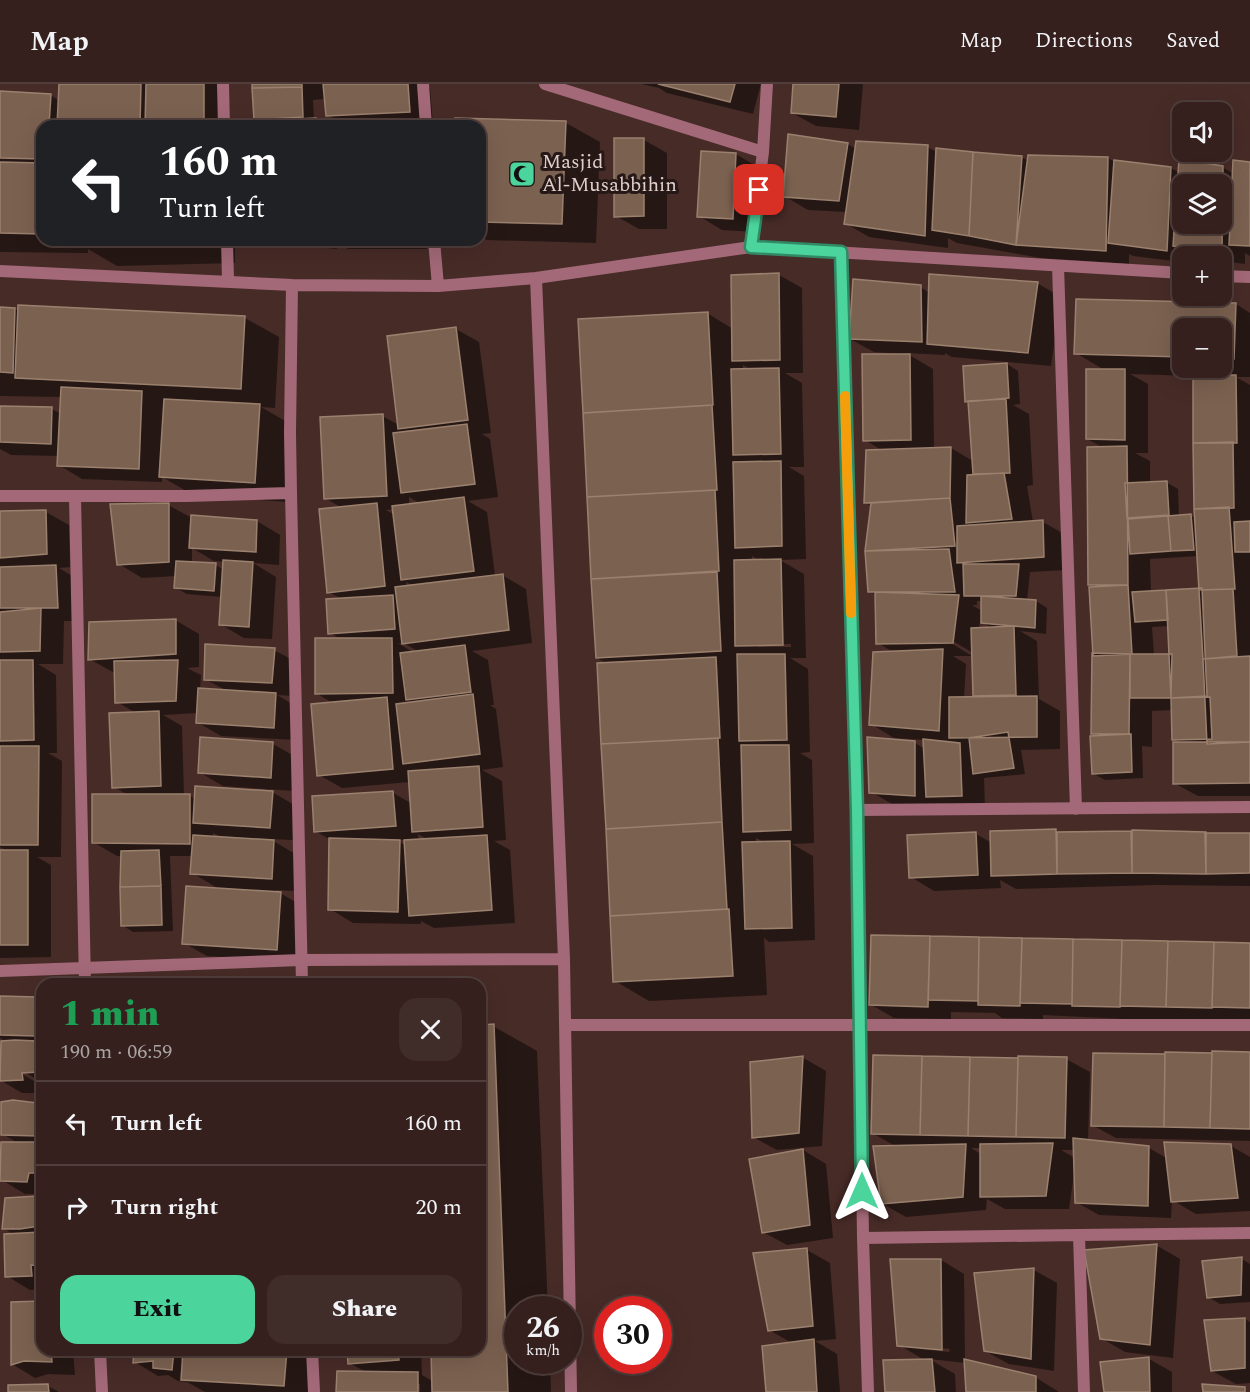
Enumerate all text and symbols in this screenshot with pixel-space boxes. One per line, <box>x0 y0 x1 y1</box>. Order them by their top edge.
text: Map <box>30 20 89 63</box>
text: Map <box>960 25 1002 57</box>
text: Directions <box>1035 25 1133 57</box>
text: Saved <box>1166 25 1220 57</box>
map controls <box>1172 102 1232 378</box>
button: sound <box>1172 102 1232 162</box>
text: 160 m <box>159 131 278 194</box>
icon: left <box>60 144 138 222</box>
place label: Masjid Al-Musabbihin <box>542 147 677 200</box>
mosque icon: Masjid Al-Musabbihin <box>507 159 537 189</box>
pin <box>733 164 784 215</box>
icon: arrive <box>742 173 775 206</box>
button: layers <box>1172 174 1232 234</box>
text: Turn left <box>159 188 265 230</box>
button: + <box>1172 246 1232 306</box>
button: − <box>1172 318 1232 378</box>
text: 1 min <box>60 987 160 1042</box>
button: close <box>399 998 462 1061</box>
text: 190 m · 06:59 <box>60 1037 172 1067</box>
icon: left <box>60 1107 93 1140</box>
text: Turn left <box>111 1107 203 1140</box>
text: 160 m <box>405 1107 462 1140</box>
position arrow <box>830 1159 894 1223</box>
icon: right <box>60 1191 93 1224</box>
text: Turn right <box>111 1191 218 1224</box>
text: 20 m <box>416 1191 462 1224</box>
button: Exit <box>60 1275 255 1344</box>
button: Share <box>267 1275 462 1344</box>
speed limit sign: 30 <box>594 1296 672 1374</box>
text: 26 <box>526 1305 560 1351</box>
text: km/h <box>526 1339 560 1362</box>

